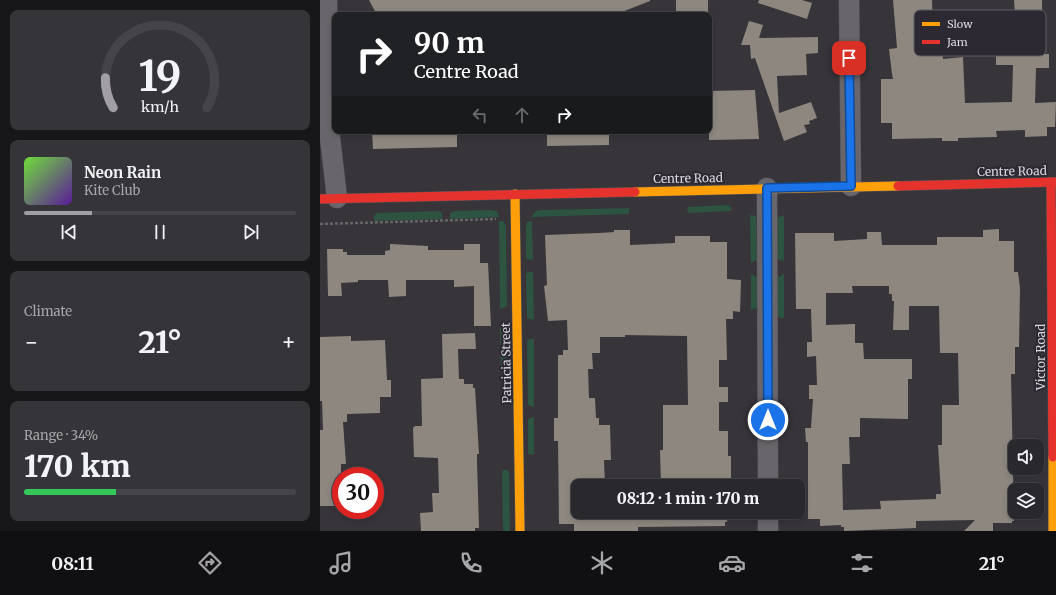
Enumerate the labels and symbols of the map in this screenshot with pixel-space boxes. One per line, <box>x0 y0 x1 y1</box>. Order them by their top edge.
legend <box>914 10 1046 56</box>
text: Slow <box>947 17 973 31</box>
text: Jam <box>946 35 968 49</box>
pin <box>832 41 866 75</box>
street label: Centre Road <box>977 163 1047 179</box>
street label: Centre Road <box>653 170 723 186</box>
street label: Patricia Street <box>498 322 514 404</box>
street label: Victor Road <box>1033 324 1048 391</box>
position arrow <box>747 399 789 441</box>
speed limit sign: 30 <box>332 467 384 519</box>

